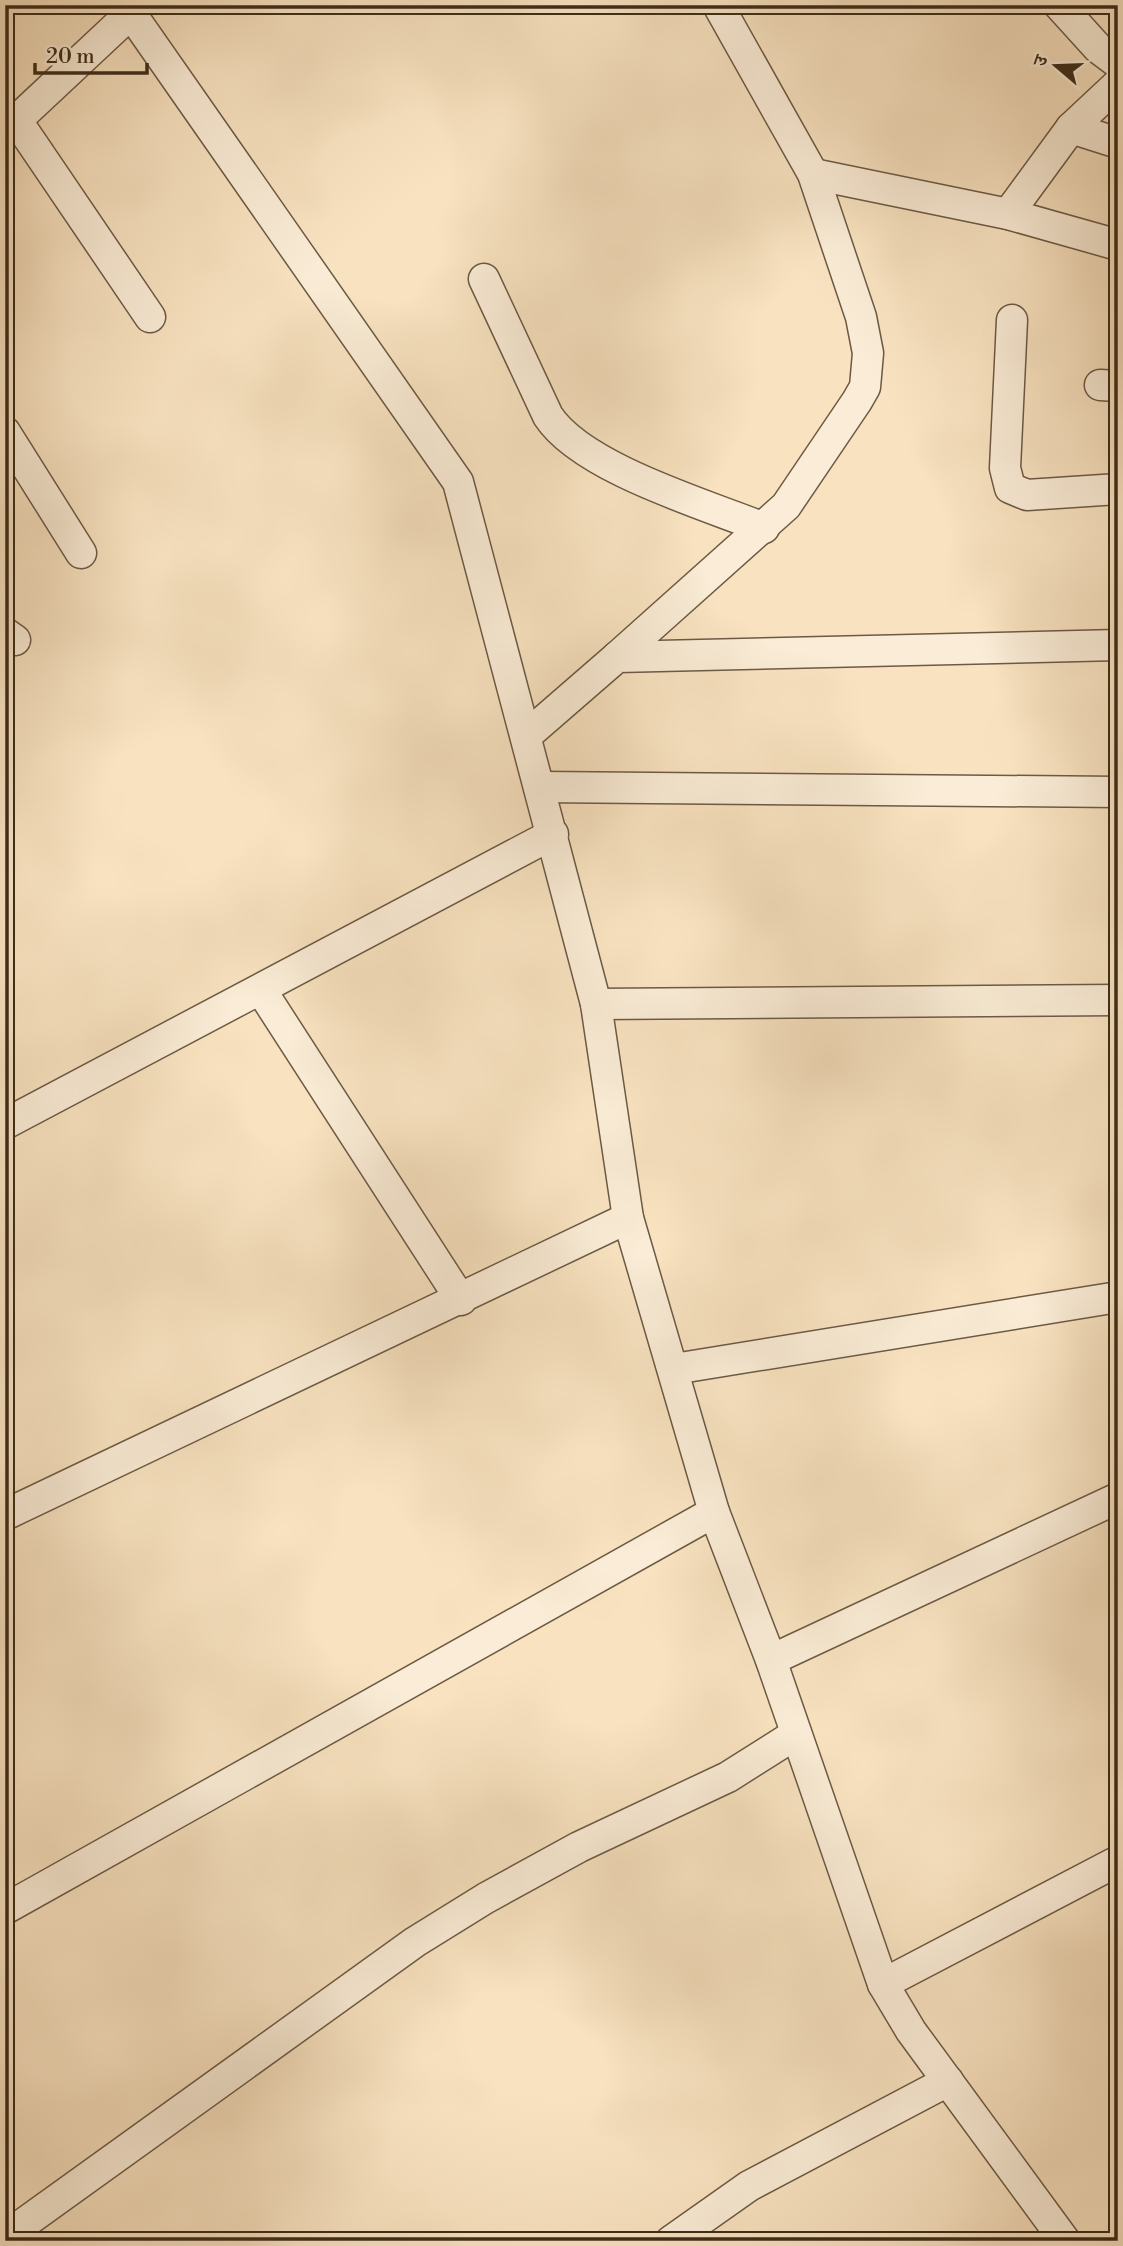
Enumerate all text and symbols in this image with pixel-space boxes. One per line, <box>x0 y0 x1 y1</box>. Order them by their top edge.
scale bar <box>35 32 147 76</box>
north arrow <box>1021 32 1092 102</box>
text: 20 m <box>46 44 95 70</box>
text: उ <box>1027 51 1054 71</box>

